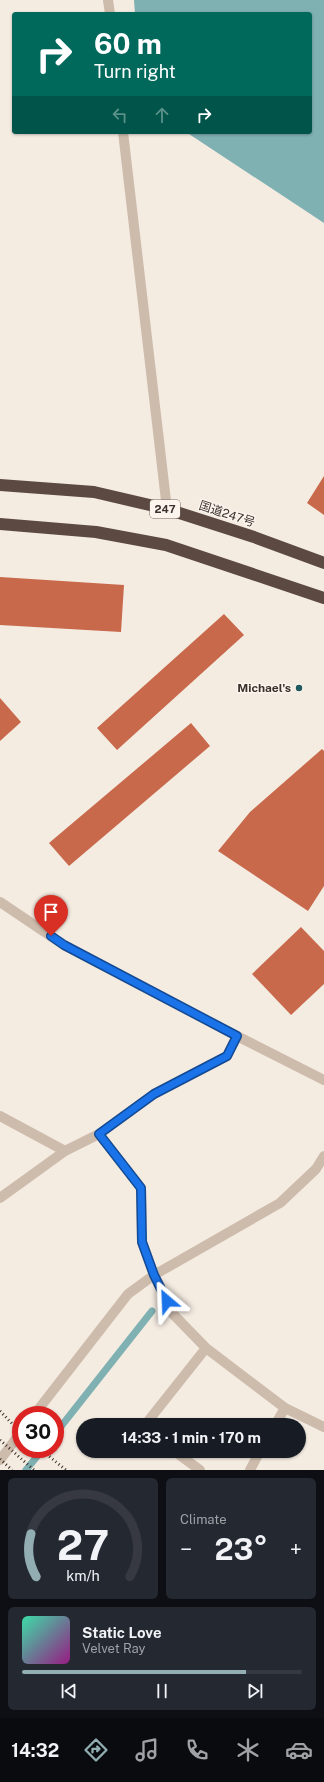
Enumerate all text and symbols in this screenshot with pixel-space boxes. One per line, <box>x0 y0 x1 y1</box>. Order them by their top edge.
text: 60 m <box>94 27 162 60</box>
icon: right <box>28 28 80 80</box>
text: Turn right <box>94 61 176 82</box>
icon: left <box>109 104 131 126</box>
icon: ahead <box>151 104 173 126</box>
icon: right <box>193 104 215 126</box>
street label: 国道247号 <box>197 498 257 530</box>
road number: 247 <box>150 500 180 518</box>
place label: Michael's <box>237 681 291 695</box>
marker: Michael's <box>294 683 304 693</box>
pin <box>34 895 68 936</box>
icon: arrive <box>40 901 62 923</box>
position arrow <box>146 1280 188 1322</box>
speed limit sign: 30 <box>12 1406 64 1458</box>
text: 14:33 · 1 min · 170 m <box>121 1429 261 1446</box>
text: Climate <box>180 1512 227 1527</box>
text: 27 <box>57 1519 109 1568</box>
text: 23° <box>214 1531 268 1567</box>
text: − <box>180 1536 192 1562</box>
text: + <box>290 1536 302 1562</box>
text: km/h <box>66 1566 100 1583</box>
text: Static Love <box>82 1624 162 1641</box>
text: Velvet Ray <box>82 1641 146 1656</box>
icon: previous <box>58 1680 80 1702</box>
icon: pause <box>151 1680 173 1702</box>
icon: next <box>244 1680 266 1702</box>
icon: directions <box>82 1736 110 1764</box>
icon: music <box>133 1736 161 1764</box>
icon: phone <box>183 1736 211 1764</box>
icon: climate <box>234 1736 262 1764</box>
icon: car <box>285 1736 313 1764</box>
text: 14:32 <box>11 1740 59 1761</box>

